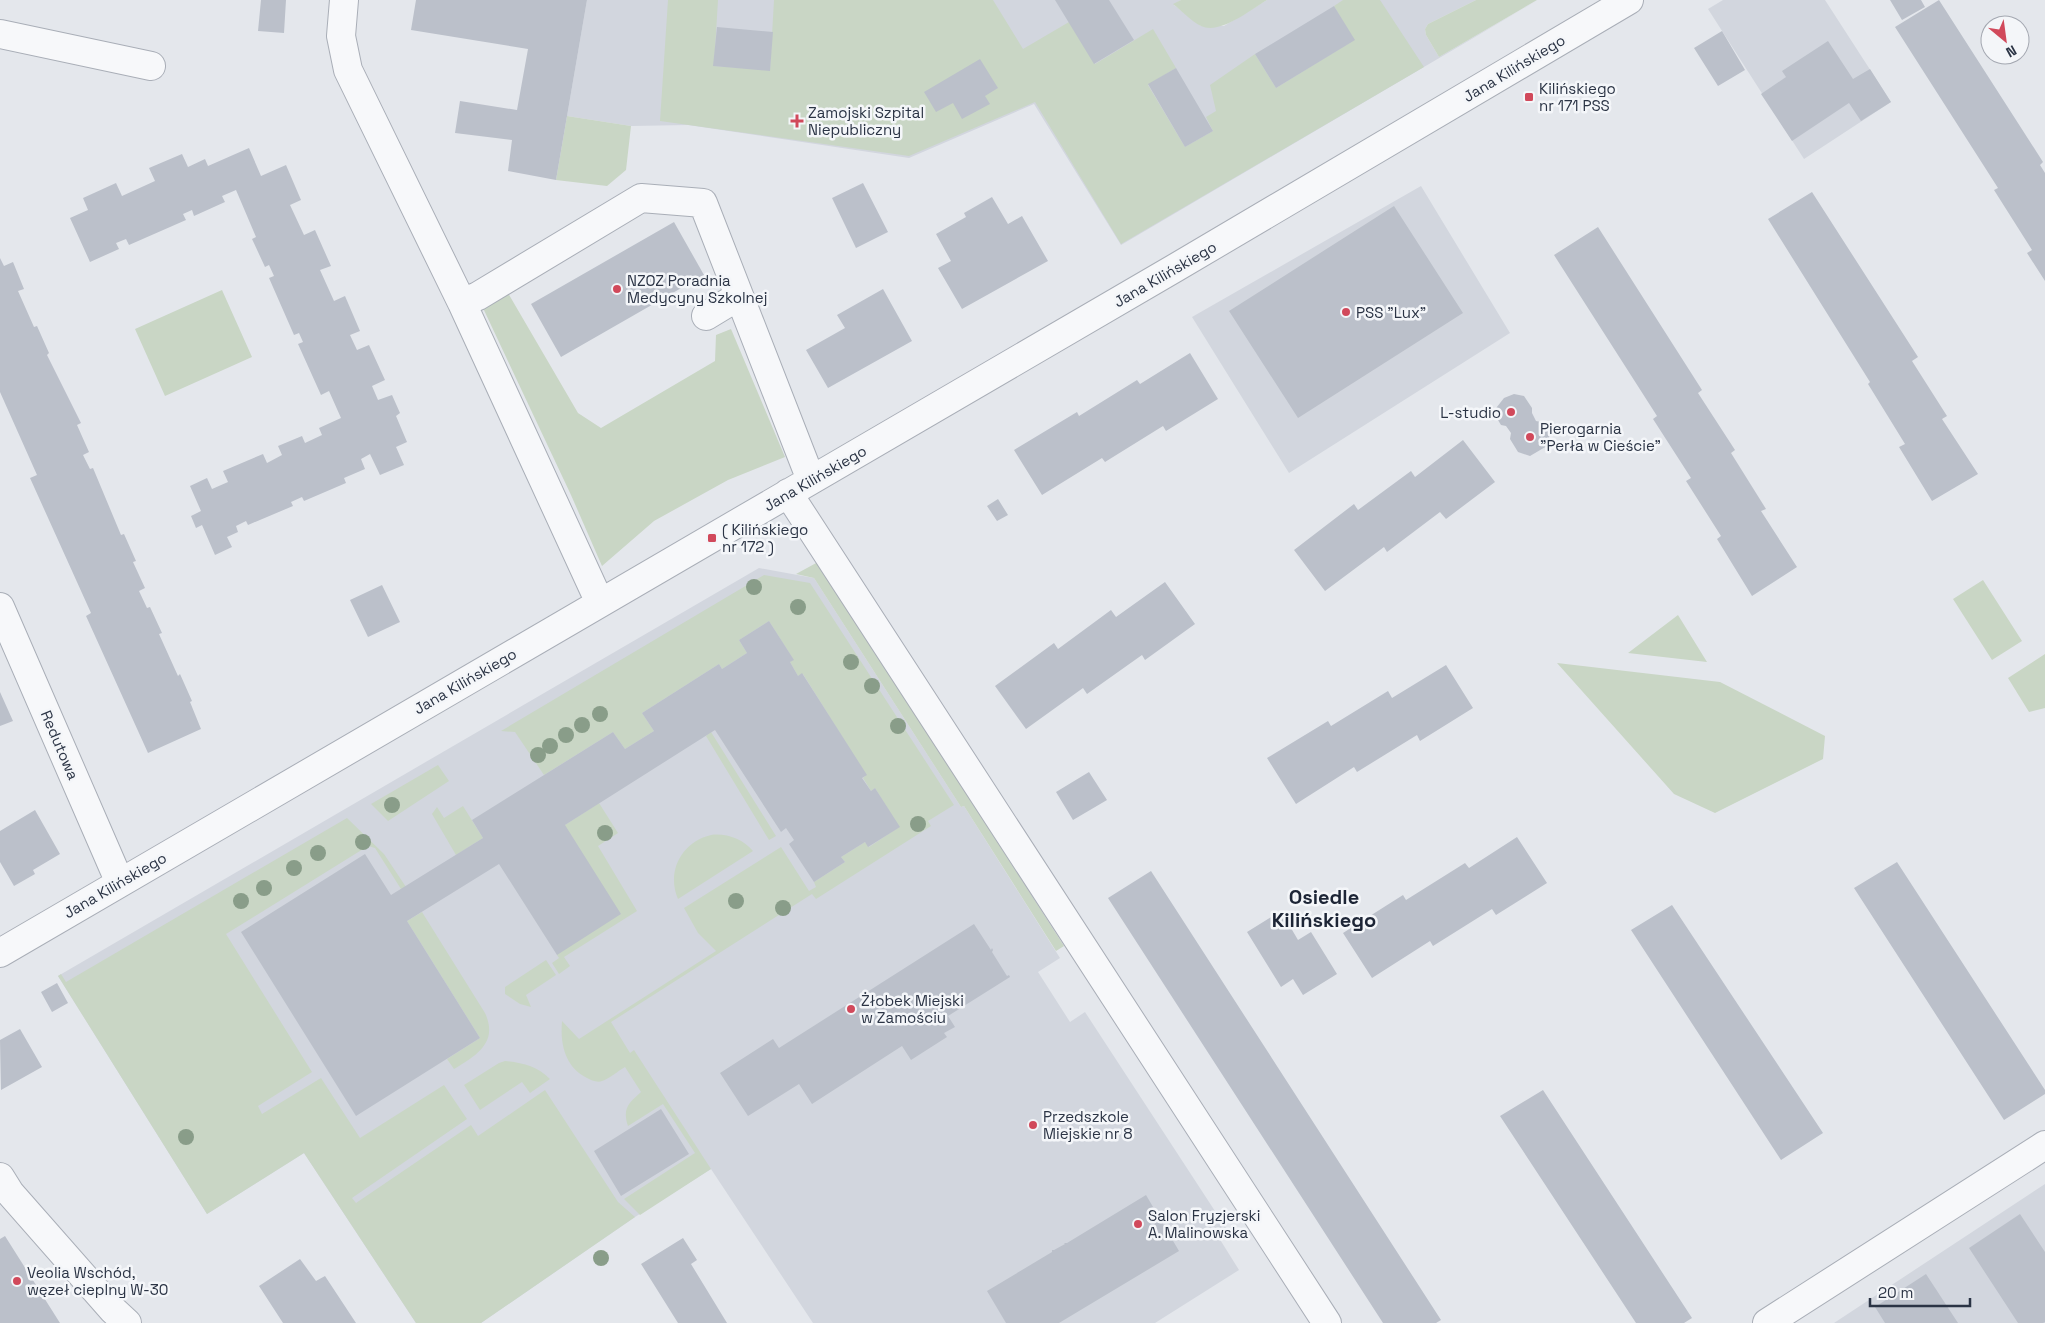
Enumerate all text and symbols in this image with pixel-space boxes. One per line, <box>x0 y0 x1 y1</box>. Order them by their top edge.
north arrow <box>1980 15 2030 65</box>
street label: Jana Kilińskiego <box>1460 30 1568 106</box>
text: N <box>2003 41 2020 62</box>
place label: Kilińskiego nr 171 PSS <box>1539 79 1616 115</box>
marker: Kilińskiego nr 171 PSS <box>1523 91 1535 103</box>
place label: Zamojski Szpital Niepubliczny <box>808 103 924 139</box>
marker: Zamojski Szpital Niepubliczny <box>790 114 804 128</box>
street label: Jana Kilińskiego <box>1110 237 1220 311</box>
place label: NZOZ Poradnia Medycyny Szkolnej <box>627 271 767 307</box>
marker: NZOZ Poradnia Medycyny Szkolnej <box>611 283 623 295</box>
place label: PSS "Lux" <box>1356 303 1426 322</box>
marker: PSS "Lux" <box>1340 306 1352 318</box>
place label: L-studio <box>1440 403 1501 422</box>
marker: L-studio <box>1505 406 1517 418</box>
place label: Pierogarnia "Perła w Cieście" <box>1540 419 1661 455</box>
marker: Pierogarnia "Perła w Cieście" <box>1524 431 1536 443</box>
street label: Jana Kilińskiego <box>760 441 870 515</box>
place label: ( Kilińskiego nr 172 ) <box>722 520 808 557</box>
marker: ( Kilińskiego nr 172 ) <box>706 532 718 544</box>
street label: Jana Kilińskiego <box>410 644 520 718</box>
street label: Redutowa <box>37 707 83 783</box>
street label: Jana Kilińskiego <box>60 848 170 922</box>
district label: Osiedle Kilińskiego <box>1272 884 1376 933</box>
place label: Żłobek Miejski w Zamościu <box>861 991 964 1027</box>
marker: Żłobek Miejski w Zamościu <box>845 1003 857 1015</box>
place label: Przedszkole Miejskie nr 8 <box>1043 1107 1133 1143</box>
marker: Przedszkole Miejskie nr 8 <box>1027 1119 1039 1131</box>
place label: Salon Fryzjerski A. Malinowska <box>1148 1206 1260 1242</box>
marker: Salon Fryzjerski A. Malinowska <box>1132 1218 1144 1230</box>
place label: Veolia Wschód, węzeł cieplny W-30 <box>27 1263 168 1299</box>
marker: Veolia Wschód, węzeł cieplny W-30 <box>11 1275 23 1287</box>
scale bar <box>1870 1276 1970 1308</box>
text: 20 m <box>1878 1283 1913 1302</box>

